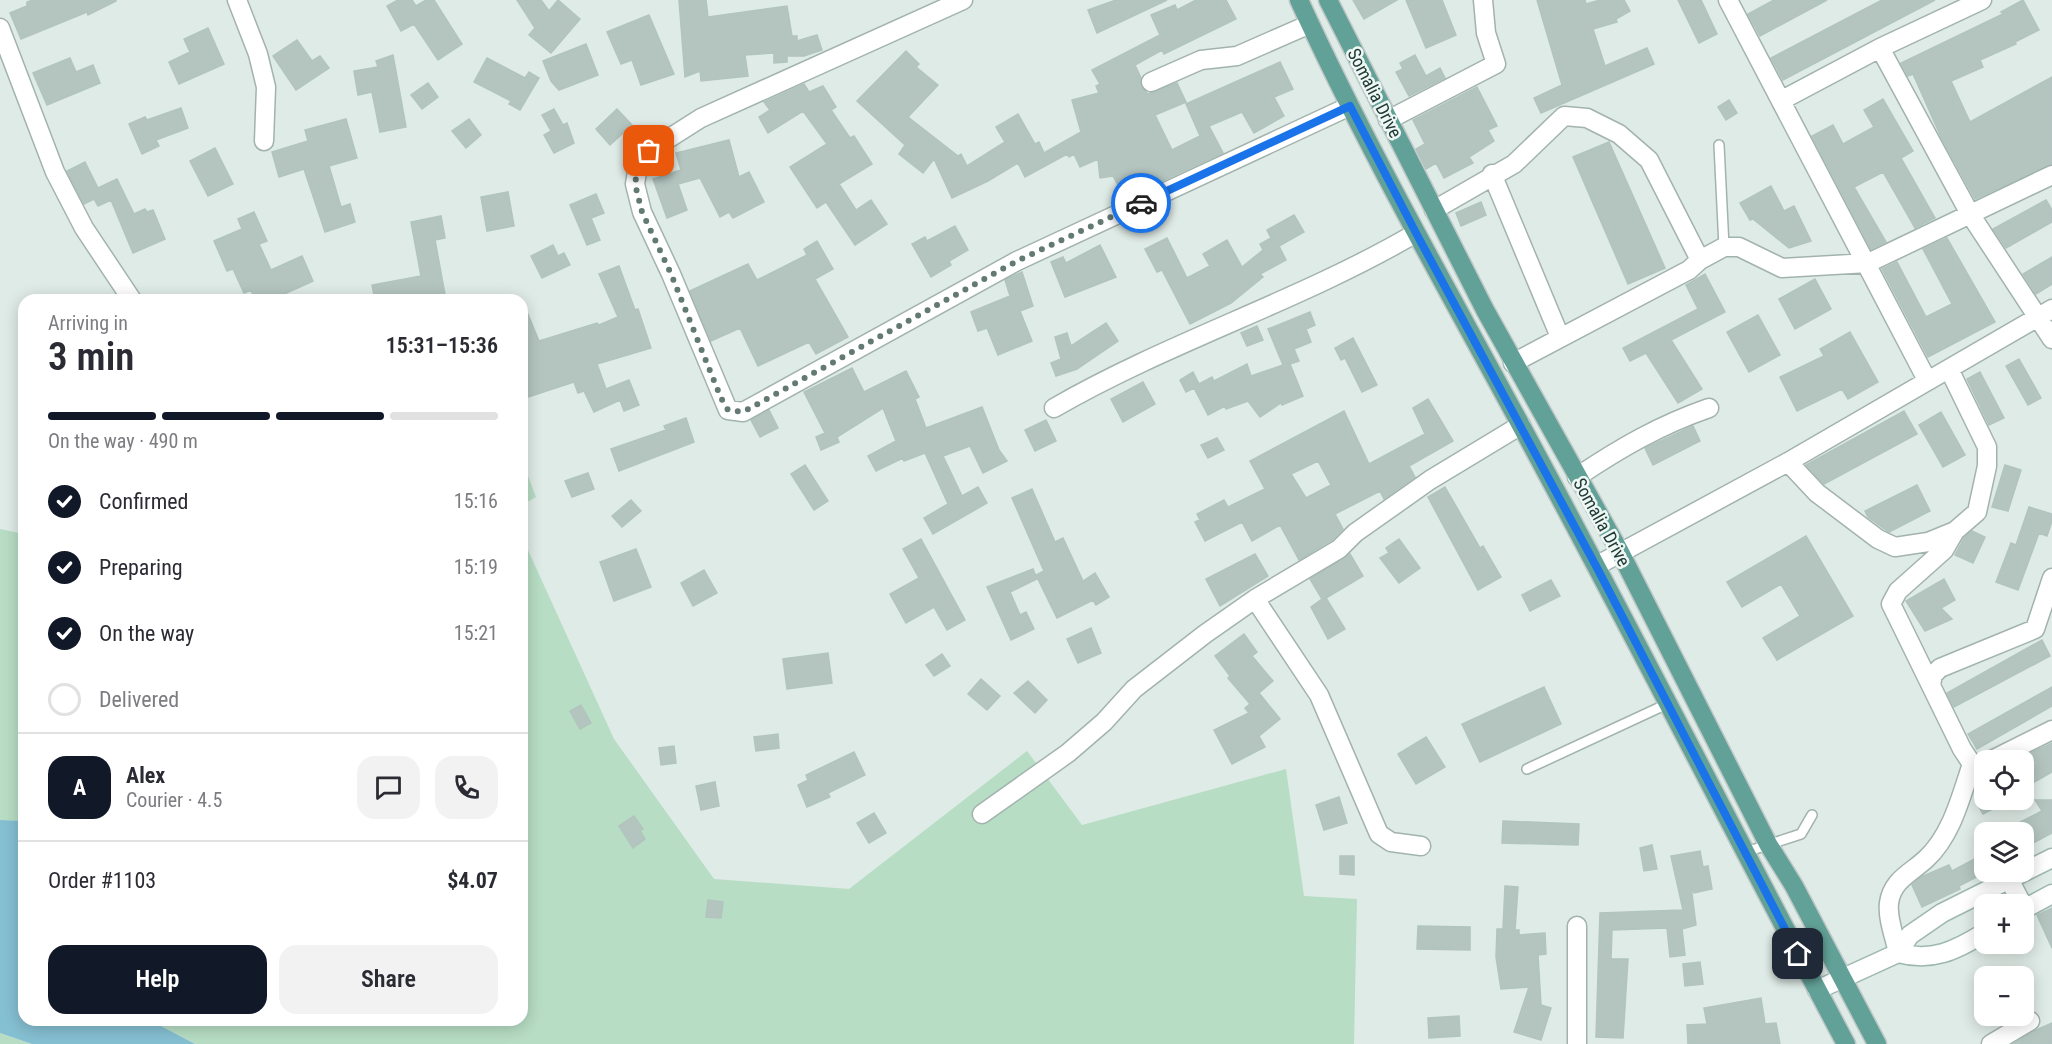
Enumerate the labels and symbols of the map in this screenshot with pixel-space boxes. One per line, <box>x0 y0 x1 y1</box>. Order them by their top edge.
street label: Somalia Drive <box>1344 45 1406 141</box>
pin <box>623 125 674 176</box>
courier <box>1111 173 1171 233</box>
street label: Somalia Drive <box>1569 474 1635 570</box>
pin <box>1772 928 1823 979</box>

